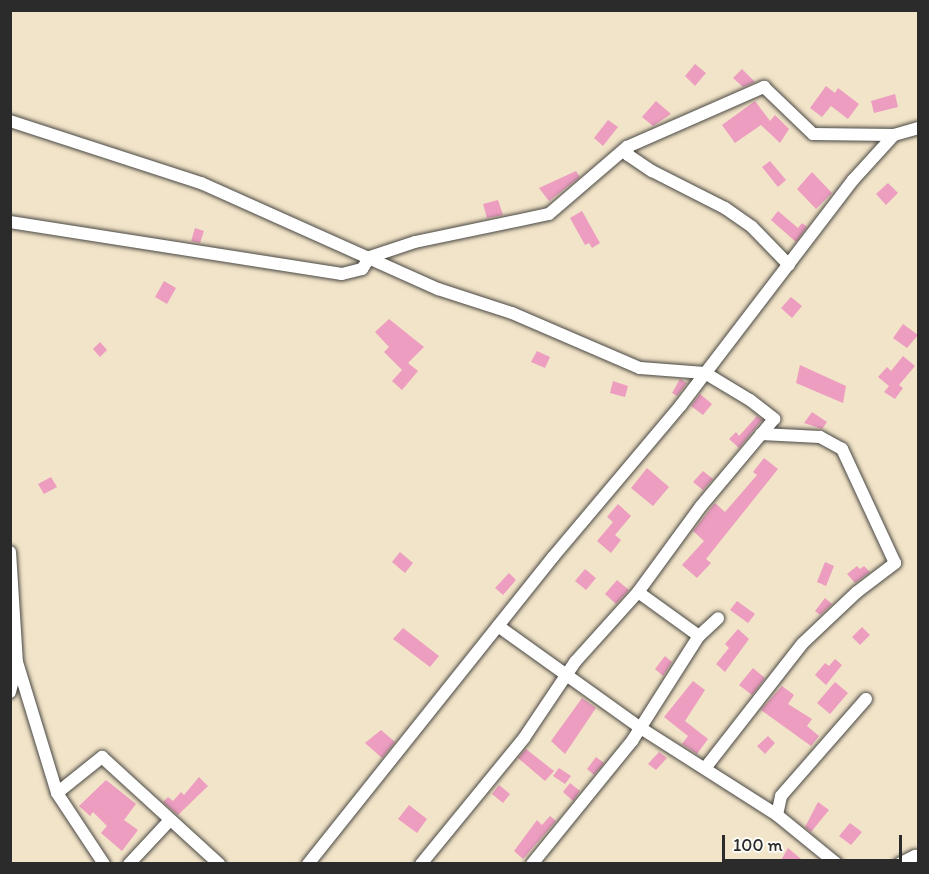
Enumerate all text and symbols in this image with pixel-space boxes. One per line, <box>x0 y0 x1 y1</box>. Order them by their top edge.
scale bar <box>725 823 905 861</box>
text: 100 m <box>733 834 783 856</box>

